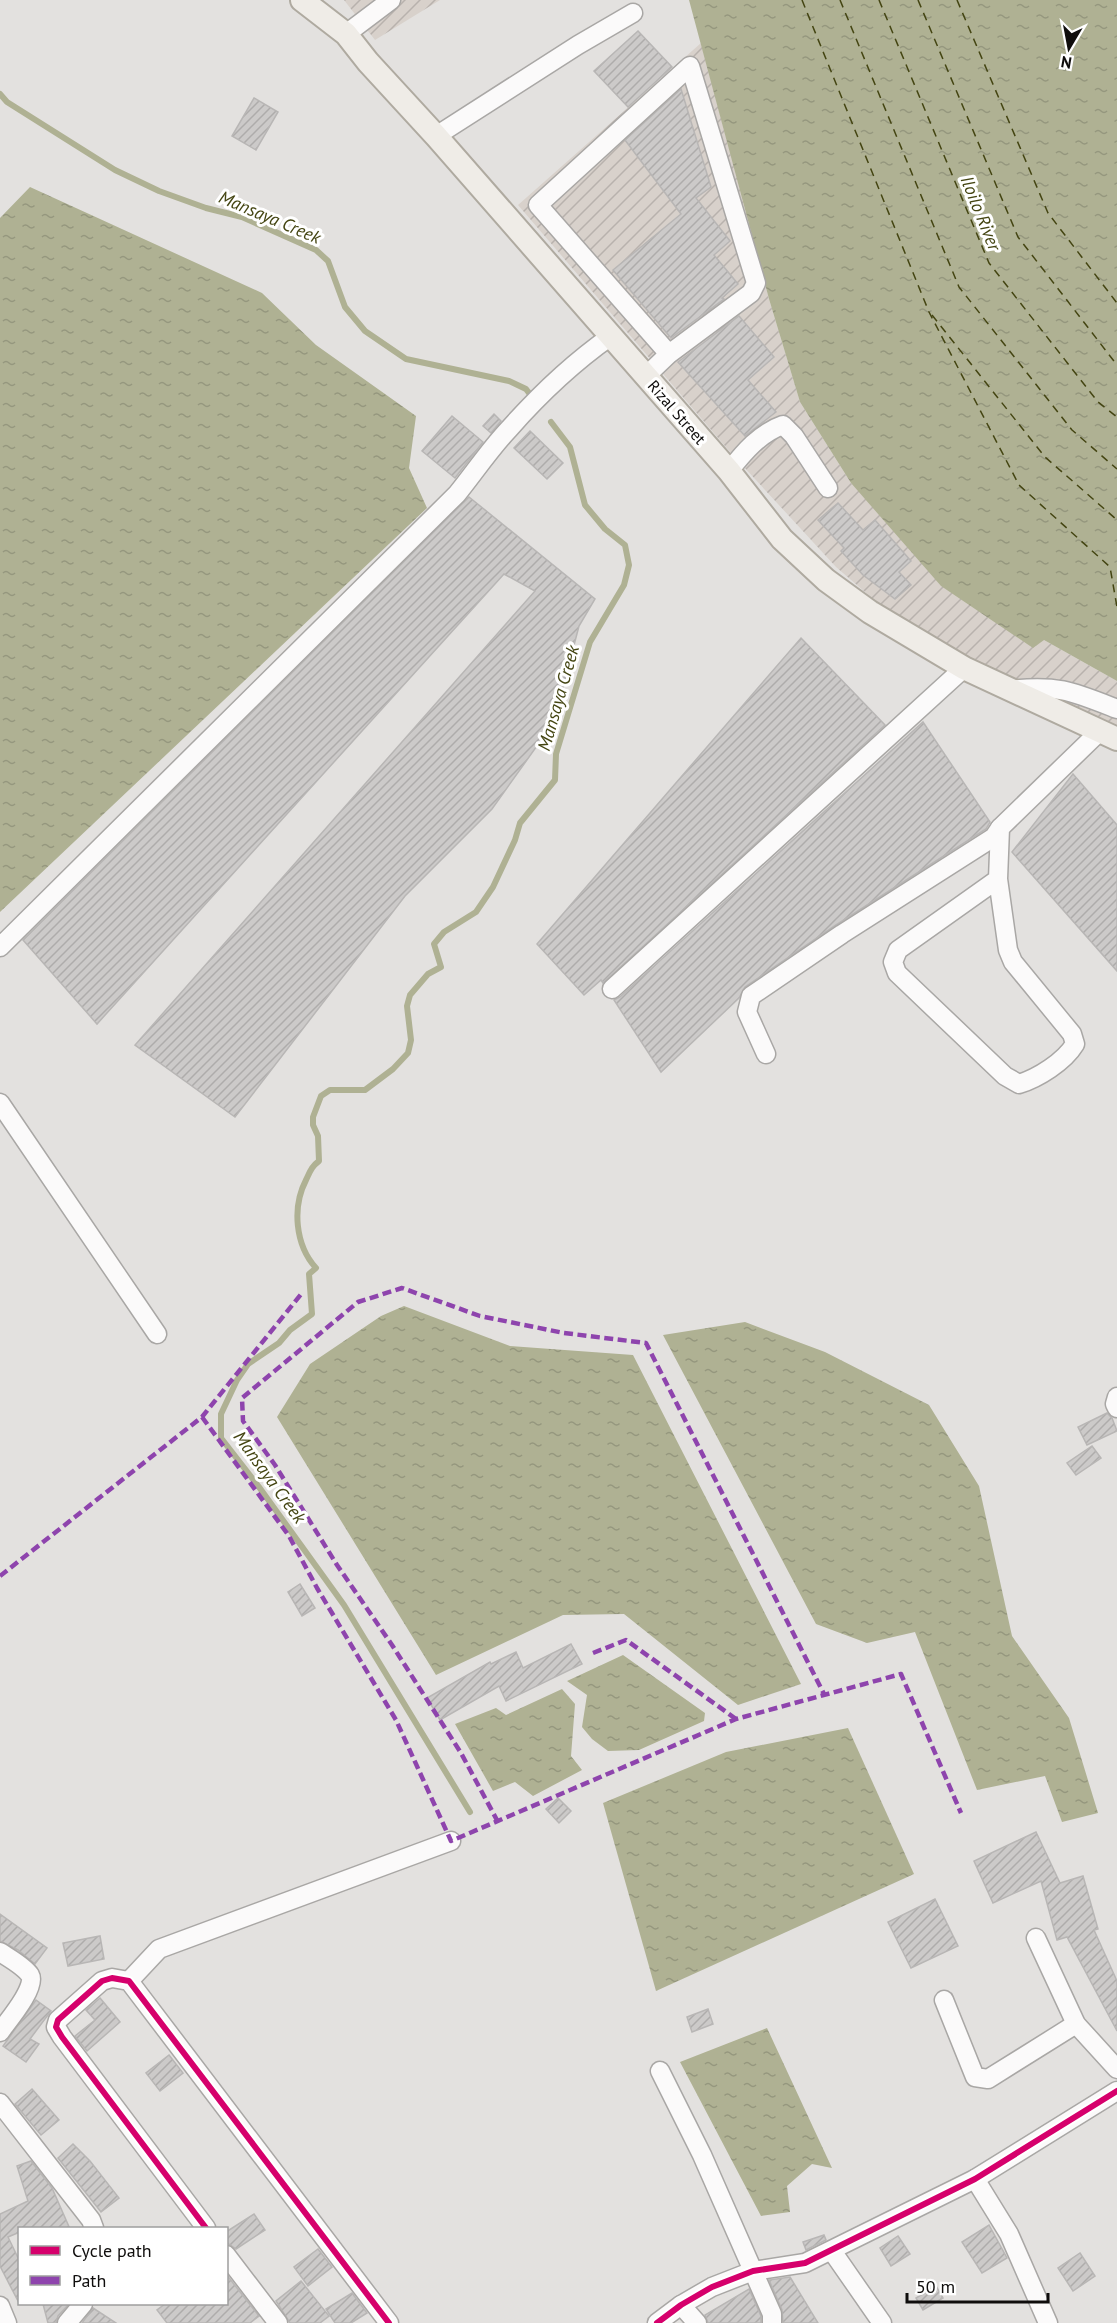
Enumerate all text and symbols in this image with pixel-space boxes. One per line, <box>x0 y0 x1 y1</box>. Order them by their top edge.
north arrow <box>1039 18 1099 78</box>
text: N <box>1059 52 1073 74</box>
water label: Iloilo River <box>956 172 1007 255</box>
water label: Mansaya Creek <box>215 185 325 249</box>
street label: Rizal Street <box>644 376 711 449</box>
water label: Mansaya Creek <box>532 642 584 753</box>
water label: Mansaya Creek <box>229 1426 312 1528</box>
legend <box>18 2227 228 2305</box>
text: Cycle path <box>72 2239 152 2262</box>
scale bar <box>907 2266 1048 2304</box>
text: Path <box>72 2269 106 2292</box>
text: 50 m <box>916 2275 955 2298</box>

